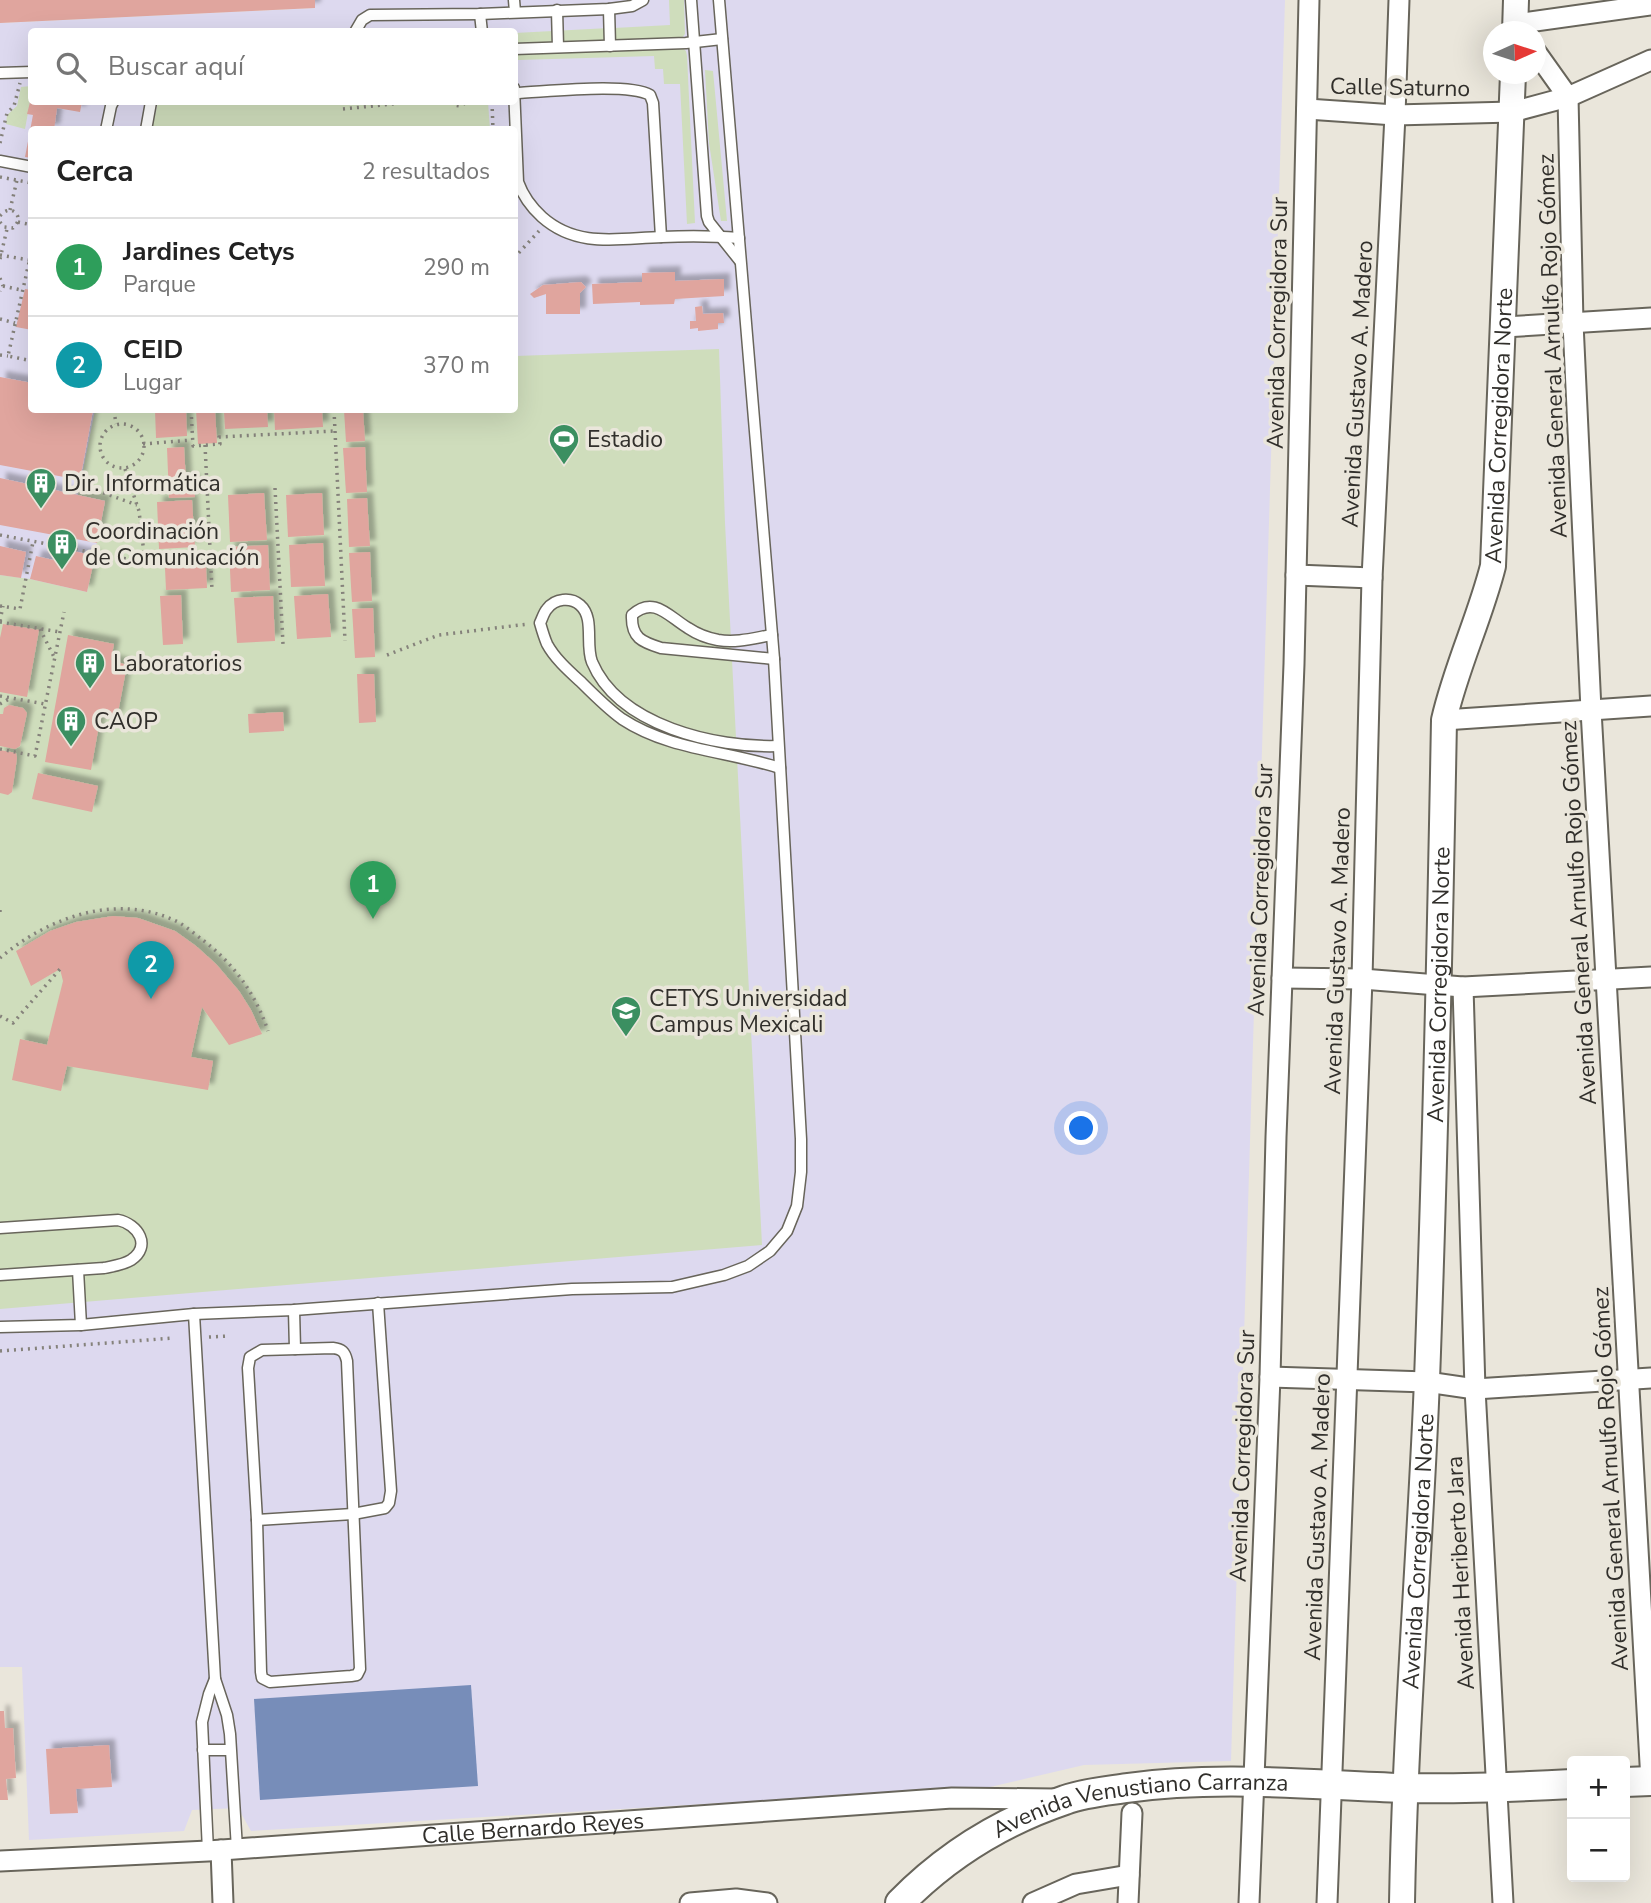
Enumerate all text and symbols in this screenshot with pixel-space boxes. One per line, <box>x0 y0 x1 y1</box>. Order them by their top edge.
north arrow <box>1483 21 1546 84</box>
search box <box>28 28 518 105</box>
icon: search <box>52 48 90 86</box>
text: Buscar aquí <box>108 49 244 84</box>
street label: Calle Saturno <box>1330 71 1470 104</box>
text: Cerca <box>56 151 134 192</box>
street label: Avenida General Arnulfo Rojo Gómez <box>1530 153 1575 539</box>
text: 2 resultados <box>362 156 490 187</box>
street label: Avenida Corregidora Sur <box>1260 196 1295 450</box>
text: Jardines Cetys <box>123 234 295 269</box>
street label: Avenida Gustavo A. Madero <box>1334 240 1381 529</box>
text: 1 <box>72 252 86 283</box>
text: 290 m <box>423 252 490 283</box>
text: Parque <box>123 269 196 300</box>
street label: Avenida Corregidora Norte <box>1478 287 1520 564</box>
text: CEID <box>123 332 183 367</box>
text: 2 <box>72 350 86 381</box>
text: 370 m <box>423 350 490 381</box>
text: Lugar <box>123 367 182 398</box>
sports icon: Estadio <box>547 422 581 466</box>
place label: Estadio <box>587 424 663 455</box>
building icon: Dir. Informática <box>24 466 58 510</box>
place label: Dir. Informática <box>64 468 221 499</box>
place label: Coordinación de Comunicación <box>85 516 260 573</box>
building icon: Coordinación de Comunicación <box>45 527 79 571</box>
building icon: Laboratorios <box>73 646 107 690</box>
place label: Laboratorios <box>113 648 242 679</box>
building icon: CAOP <box>54 704 88 748</box>
place label: CAOP <box>94 706 158 737</box>
street label: Avenida General Arnulfo Rojo Gómez <box>1553 720 1604 1106</box>
street label: Avenida Corregidora Sur <box>1241 763 1280 1017</box>
street label: Avenida Gustavo A. Madero <box>1317 807 1358 1095</box>
street label: Avenida Corregidora Norte <box>1420 846 1458 1123</box>
pin: 1 <box>350 861 396 919</box>
pin: 2 <box>128 941 174 999</box>
place label: CETYS Universidad Campus Mexicali <box>649 983 847 1040</box>
school or university icon: CETYS Universidad Campus Mexicali <box>609 994 643 1038</box>
your location <box>1064 1111 1098 1145</box>
street label: Avenida General Arnulfo Rojo Gómez <box>1585 1286 1636 1672</box>
street label: Avenida Corregidora Sur <box>1223 1329 1262 1583</box>
street label: Avenida Gustavo A. Madero <box>1297 1373 1338 1661</box>
street label: Avenida Corregidora Norte <box>1395 1413 1442 1690</box>
street label: Avenida Heriberto Jara <box>1439 1455 1482 1691</box>
map controls <box>1567 1756 1630 1882</box>
button: + <box>1567 1756 1630 1819</box>
street label: Avenida Venustiano Carranza <box>987 1766 1289 1845</box>
street label: Calle Bernardo Reyes <box>421 1805 645 1852</box>
button: − <box>1567 1819 1630 1882</box>

